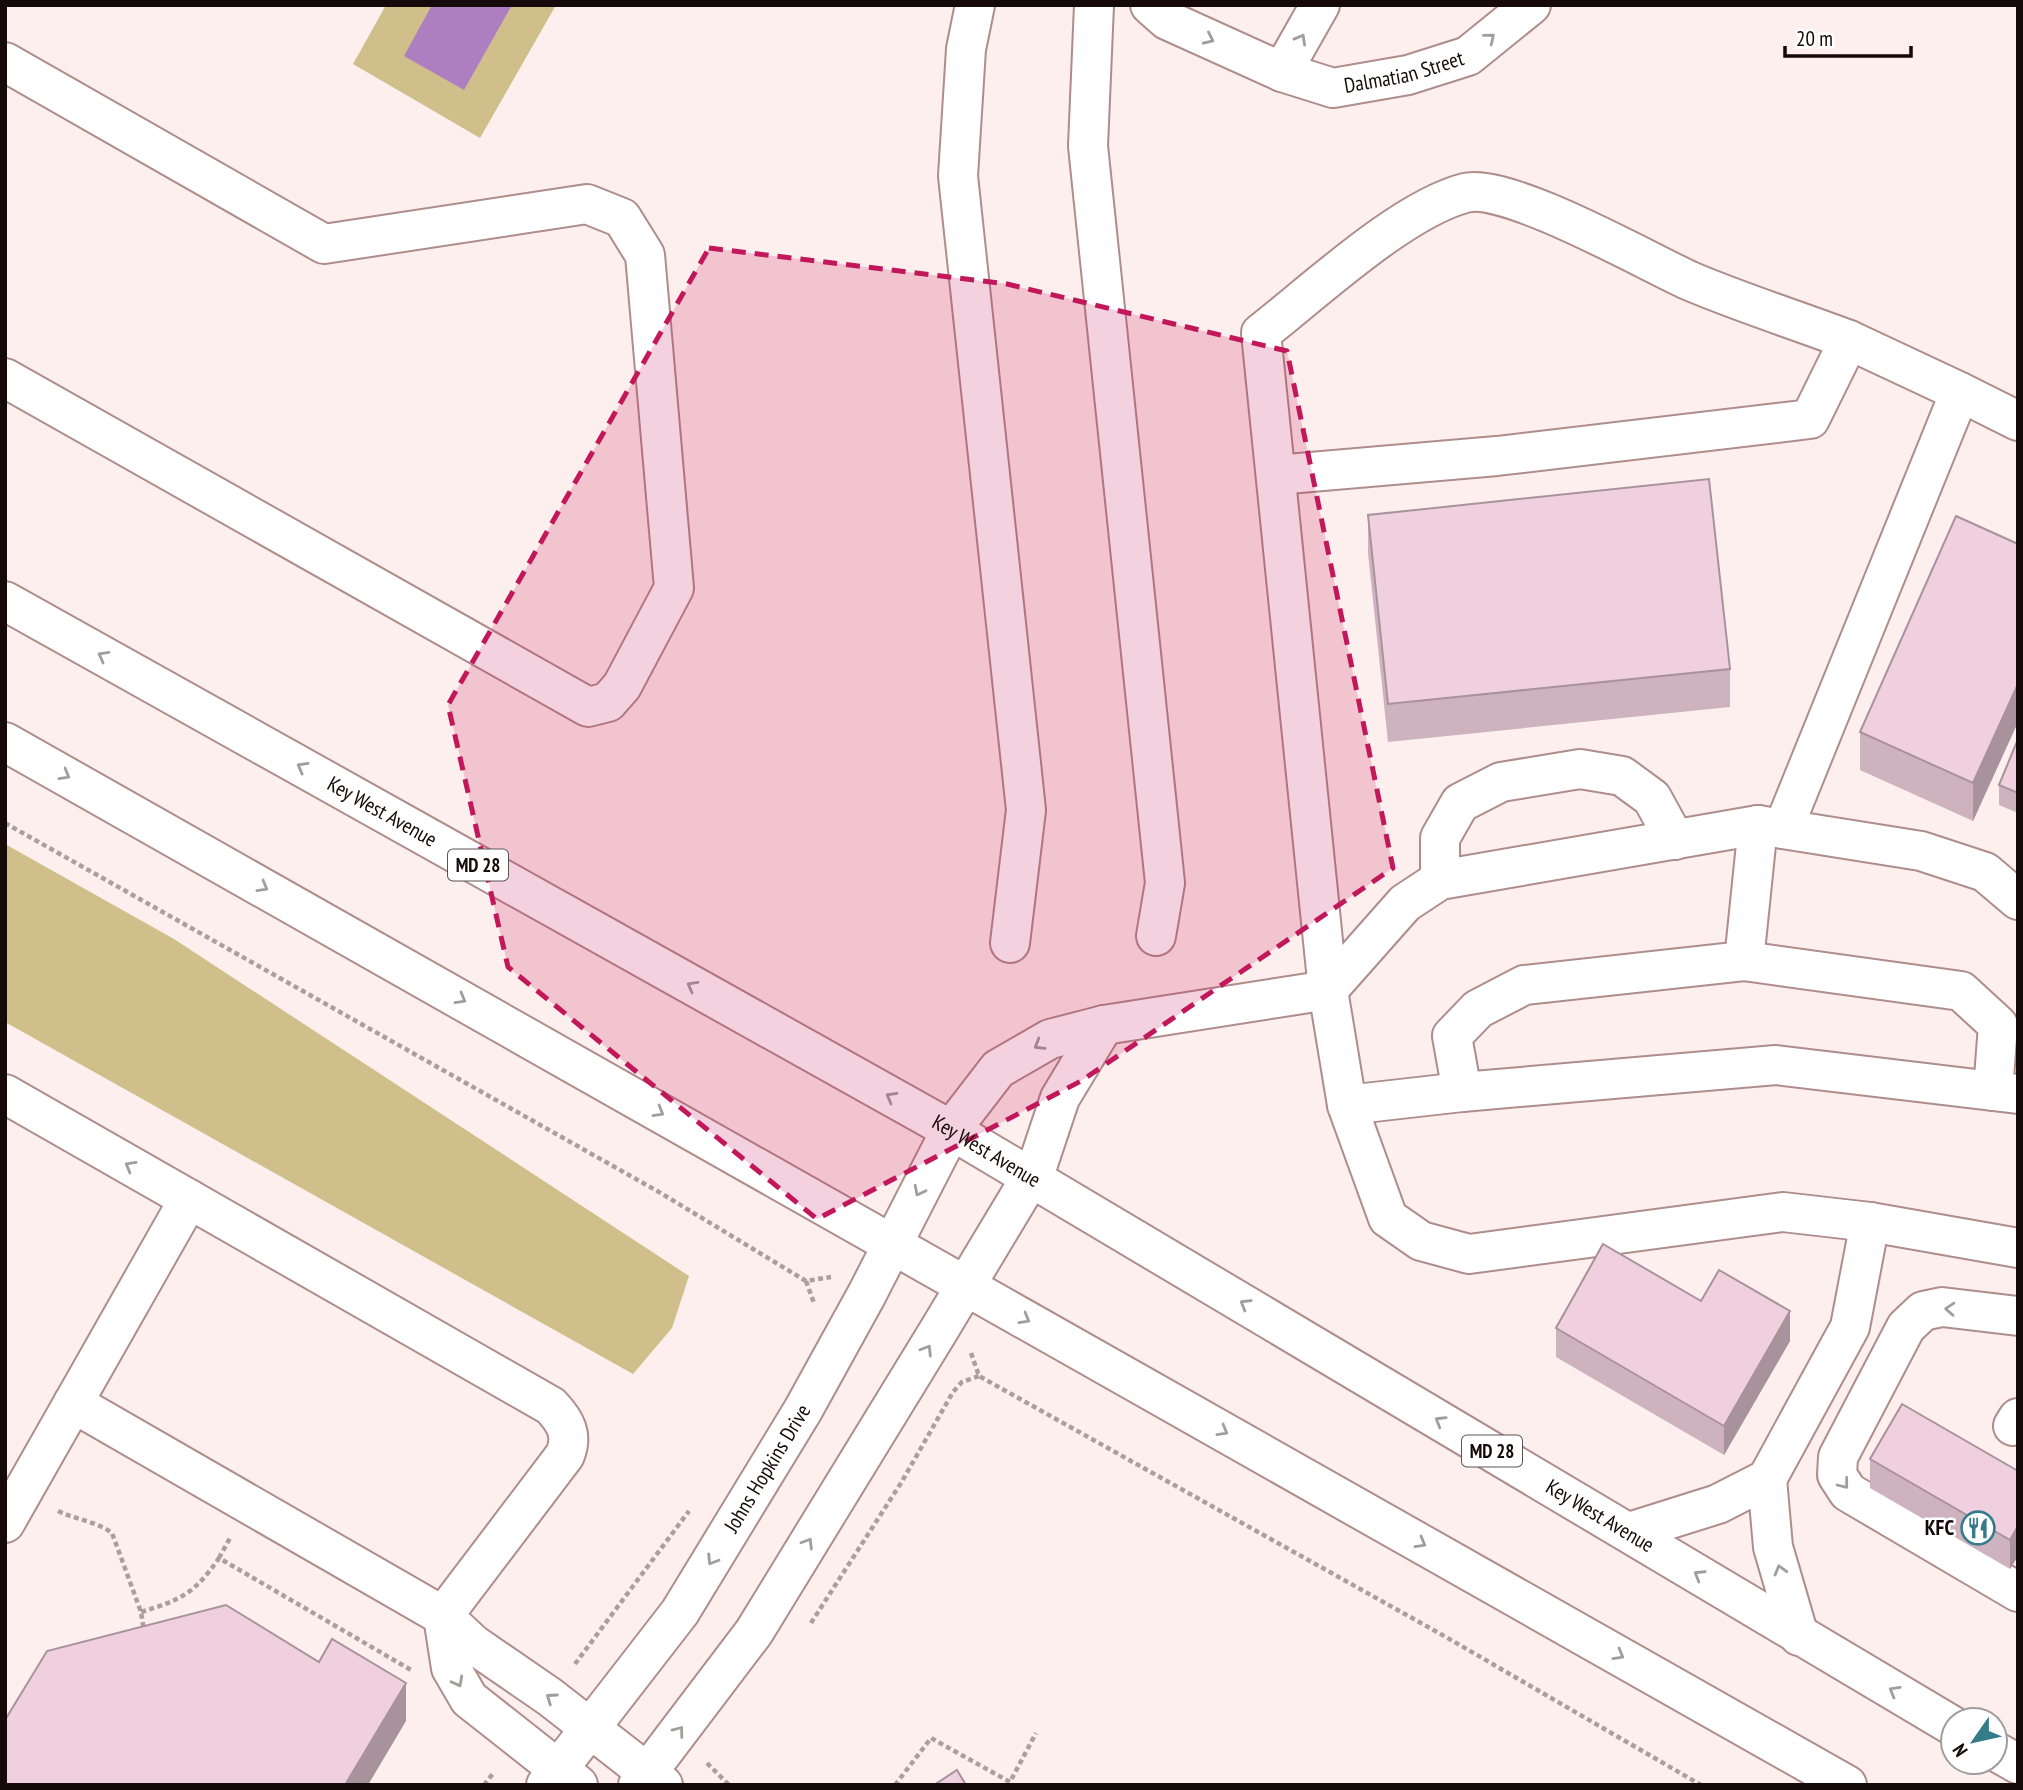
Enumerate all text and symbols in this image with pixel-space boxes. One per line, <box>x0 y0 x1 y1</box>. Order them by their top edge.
scale bar <box>1785 14 1911 58</box>
text: 20 m <box>1796 25 1833 52</box>
one-way arrow <box>1201 31 1214 45</box>
one-way arrow <box>1293 33 1306 46</box>
one-way arrow <box>1482 34 1494 47</box>
street label: Dalmatian Street <box>1342 44 1467 99</box>
one-way arrow <box>98 651 110 664</box>
one-way arrow <box>296 762 309 775</box>
one-way arrow <box>57 767 70 780</box>
street label: Key West Avenue <box>323 770 442 853</box>
road number: MD 28 <box>448 850 508 880</box>
one-way arrow <box>255 879 268 892</box>
one-way arrow <box>687 981 700 994</box>
one-way arrow <box>453 991 466 1004</box>
one-way arrow <box>1034 1037 1047 1050</box>
one-way arrow <box>886 1092 898 1105</box>
one-way arrow <box>651 1103 664 1116</box>
street label: Key West Avenue <box>928 1108 1046 1193</box>
one-way arrow <box>124 1161 137 1174</box>
one-way arrow <box>914 1184 927 1196</box>
one-way arrow <box>1239 1300 1252 1313</box>
one-way arrow <box>1944 1302 1955 1317</box>
one-way arrow <box>1018 1311 1030 1324</box>
one-way arrow <box>919 1344 932 1357</box>
street label: Johns Hopkins Drive <box>717 1399 816 1538</box>
one-way arrow <box>1435 1416 1448 1429</box>
one-way arrow <box>1216 1423 1228 1436</box>
road number: MD 28 <box>1462 1436 1522 1466</box>
street label: Key West Avenue <box>1541 1473 1659 1558</box>
one-way arrow <box>1836 1477 1848 1489</box>
restaurant icon: KFC <box>1959 1509 1997 1547</box>
place label: KFC <box>1925 1514 1954 1541</box>
one-way arrow <box>1414 1535 1426 1548</box>
one-way arrow <box>800 1538 813 1551</box>
one-way arrow <box>708 1552 721 1565</box>
one-way arrow <box>1774 1564 1789 1576</box>
one-way arrow <box>1693 1570 1706 1583</box>
one-way arrow <box>1611 1647 1624 1660</box>
one-way arrow <box>450 1675 464 1687</box>
one-way arrow <box>1889 1687 1902 1700</box>
one-way arrow <box>546 1694 559 1706</box>
north arrow <box>1939 1706 2009 1776</box>
one-way arrow <box>671 1726 684 1738</box>
text: N <box>1947 1740 1973 1761</box>

